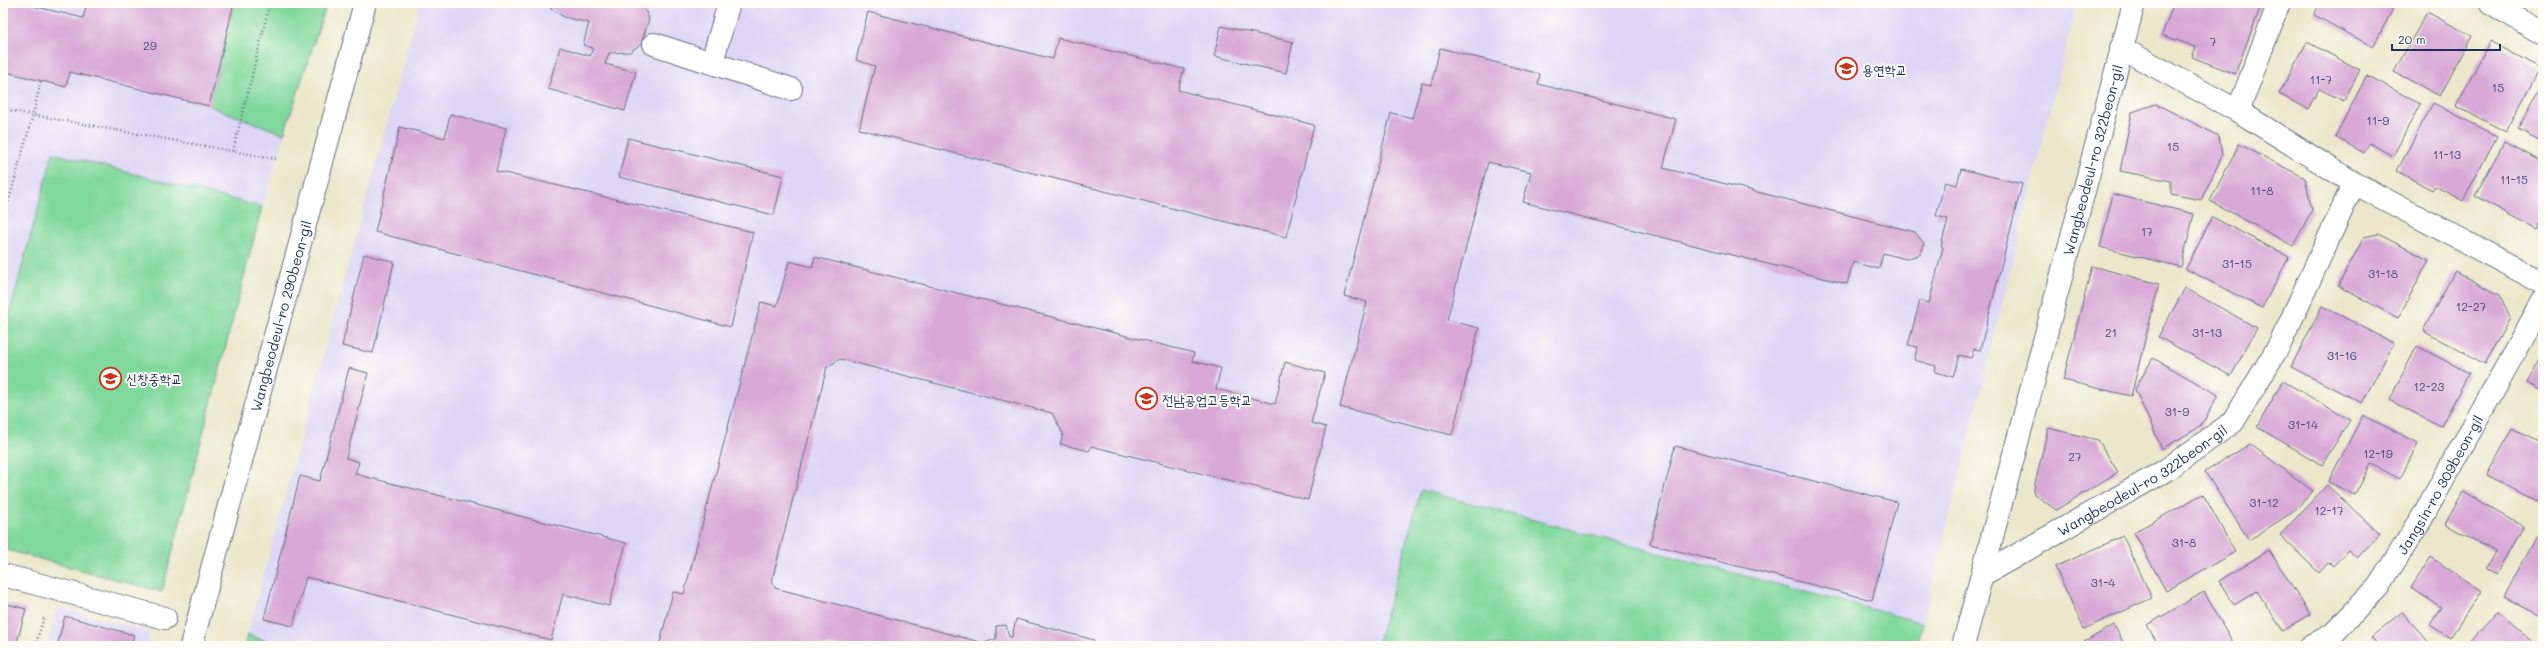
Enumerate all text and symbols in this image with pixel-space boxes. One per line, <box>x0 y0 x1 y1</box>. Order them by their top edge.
scale bar <box>2392 26 2500 52</box>
text: 20 m <box>2398 31 2426 47</box>
house number: 7 <box>2210 33 2217 49</box>
house number: 29 <box>143 37 157 53</box>
school or university icon: 용연학교 <box>1833 56 1859 82</box>
place label: 용연학교 <box>1862 60 1907 79</box>
street label: Wangbeodeul-ro 322beon-gil <box>2058 62 2127 257</box>
house number: 11-7 <box>2310 71 2333 87</box>
house number: 15 <box>2492 79 2504 95</box>
house number: 11-9 <box>2367 112 2389 128</box>
house number: 15 <box>2167 138 2179 154</box>
house number: 11-13 <box>2433 146 2461 162</box>
house number: 11-15 <box>2500 171 2528 187</box>
house number: 11-8 <box>2250 182 2274 198</box>
street label: Wangbeodeul-ro 290beon-gil <box>245 218 315 414</box>
house number: 17 <box>2141 223 2153 239</box>
house number: 31-15 <box>2222 255 2252 271</box>
house number: 31-18 <box>2368 265 2398 281</box>
house number: 12-27 <box>2456 298 2487 314</box>
house number: 21 <box>2105 324 2117 340</box>
house number: 31-13 <box>2192 324 2222 340</box>
house number: 31-16 <box>2327 347 2357 363</box>
school or university icon: 신창중학교 <box>97 365 123 391</box>
place label: 신창중학교 <box>126 369 182 388</box>
house number: 12-23 <box>2414 378 2444 394</box>
school or university icon: 전남공업고등학교 <box>1133 386 1159 412</box>
place label: 전남공업고등학교 <box>1162 390 1252 409</box>
house number: 31-9 <box>2165 403 2189 419</box>
street label: Jangsin-ro 309beon-gil <box>2392 411 2487 558</box>
house number: 31-14 <box>2288 416 2318 432</box>
street label: Wangbeodeul-ro 322beon-gil <box>2054 420 2231 540</box>
house number: 12-19 <box>2363 445 2393 461</box>
house number: 27 <box>2068 448 2082 464</box>
house number: 31-12 <box>2249 494 2279 510</box>
house number: 12-17 <box>2314 502 2344 518</box>
house number: 31-8 <box>2172 534 2196 550</box>
house number: 31-4 <box>2091 574 2115 590</box>

